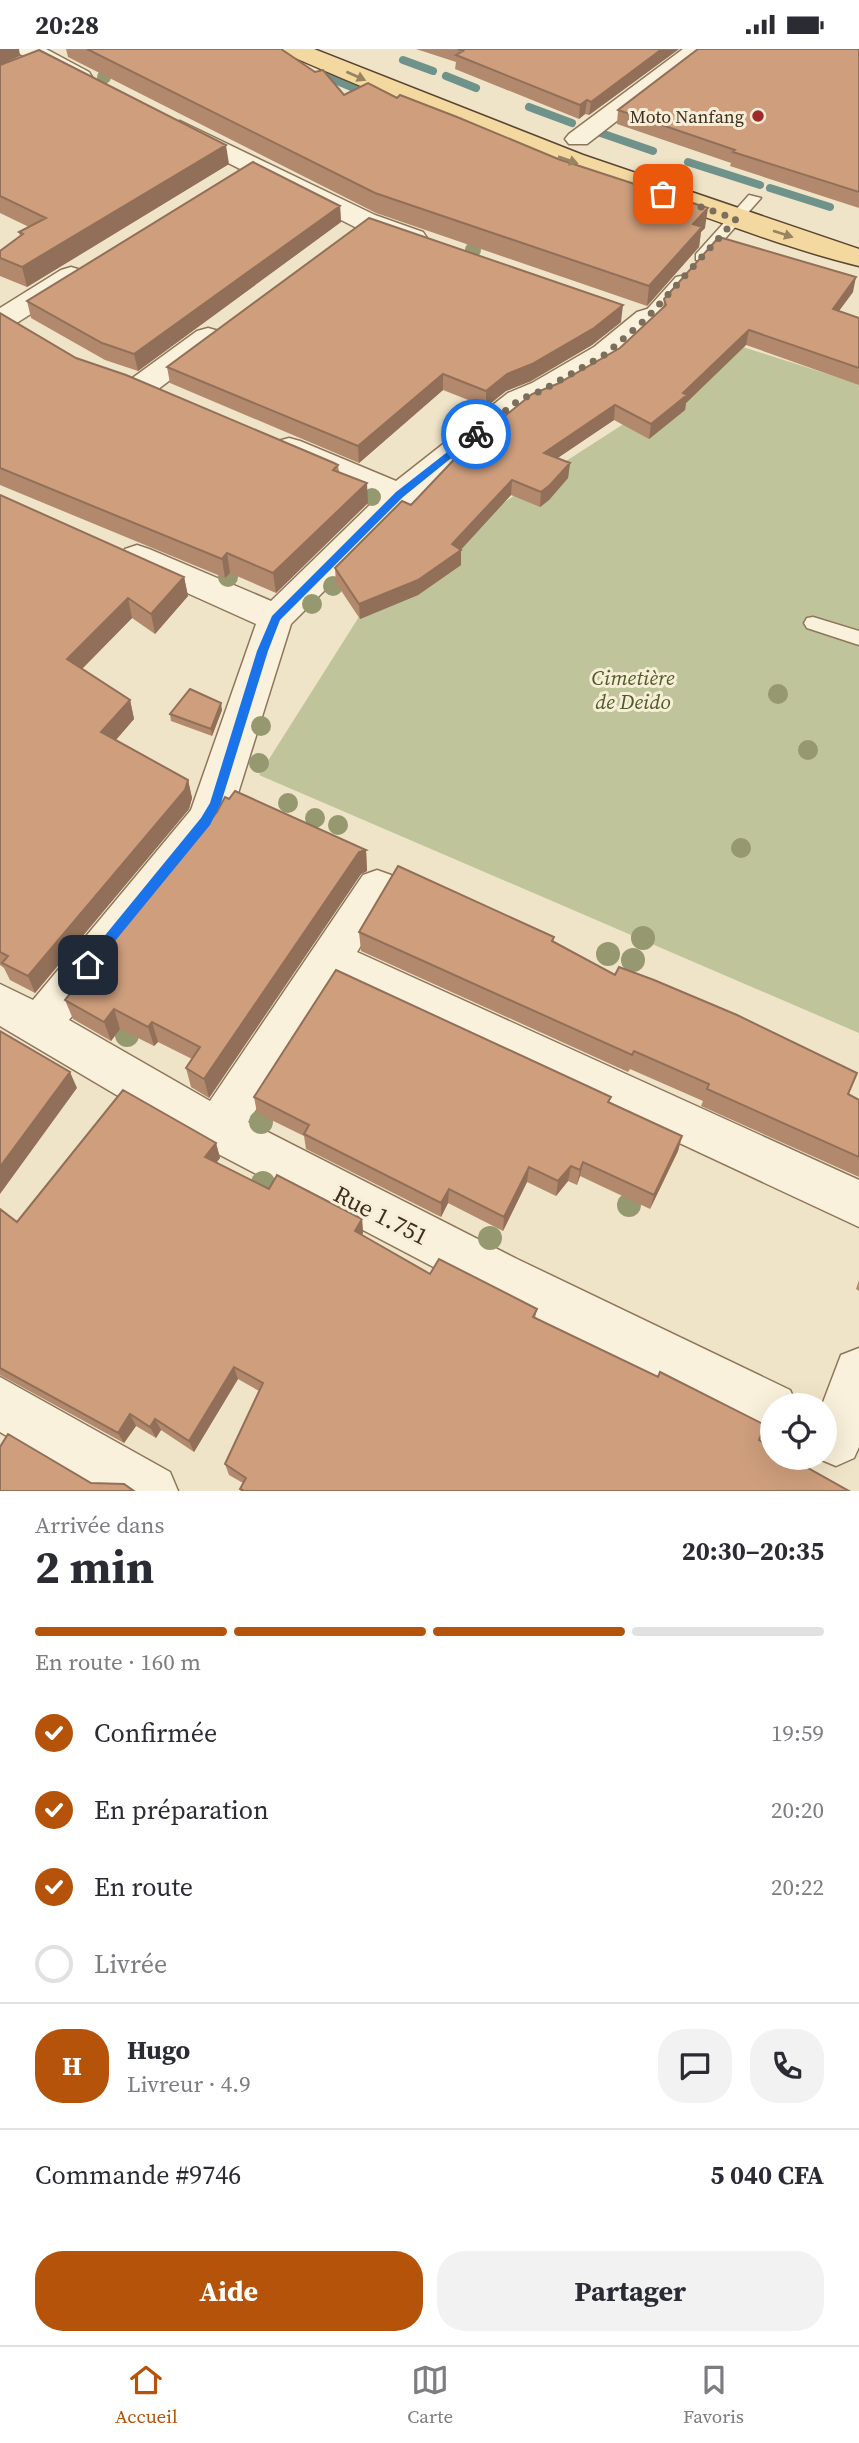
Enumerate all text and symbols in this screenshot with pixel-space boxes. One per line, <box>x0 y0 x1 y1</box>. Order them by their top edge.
text: 20:28 <box>35 7 99 43</box>
one-way arrow <box>346 71 367 82</box>
place label: Moto Nanfang <box>630 104 744 129</box>
marker: Moto Nanfang <box>750 108 766 124</box>
one-way arrow <box>557 155 578 166</box>
pin <box>633 164 693 224</box>
icon: bag <box>644 175 682 213</box>
one-way arrow <box>773 229 794 240</box>
courier <box>441 399 511 469</box>
icon: bike <box>457 415 495 453</box>
park label: Cimetière de Deido <box>592 663 675 716</box>
pin <box>58 935 118 995</box>
icon: home <box>69 946 107 984</box>
street label: Rue 1.751 <box>328 1177 434 1253</box>
map controls <box>760 1393 837 1470</box>
button: locate <box>760 1393 837 1470</box>
text: Arrivée dans <box>35 1509 165 1541</box>
text: 20:30–20:35 <box>682 1533 824 1569</box>
text: 2 min <box>35 1535 154 1598</box>
text: En route · 160 m <box>35 1646 201 1678</box>
icon: check <box>35 1714 73 1752</box>
text: Confirmée <box>94 1715 217 1751</box>
text: 19:59 <box>771 1717 824 1749</box>
icon: check <box>35 1791 73 1829</box>
text: En préparation <box>94 1792 269 1828</box>
text: 20:20 <box>771 1794 824 1826</box>
icon: check <box>35 1868 73 1906</box>
text: En route <box>94 1869 193 1905</box>
text: 20:22 <box>771 1871 824 1903</box>
text: Livrée <box>94 1946 167 1982</box>
button: chat <box>658 2029 732 2103</box>
button: phone <box>750 2029 824 2103</box>
text: Hugo <box>127 2032 190 2068</box>
text: H <box>62 2048 82 2084</box>
text: Livreur · 4.9 <box>127 2068 251 2100</box>
text: Commande #9746 <box>35 2157 241 2193</box>
text: 5 040 CFA <box>710 2157 824 2193</box>
button: Aide <box>35 2251 423 2331</box>
button: Partager <box>437 2251 824 2331</box>
tab: Accueil <box>115 2361 178 2429</box>
tab: Carte <box>407 2361 453 2429</box>
tab: Favoris <box>683 2361 744 2429</box>

